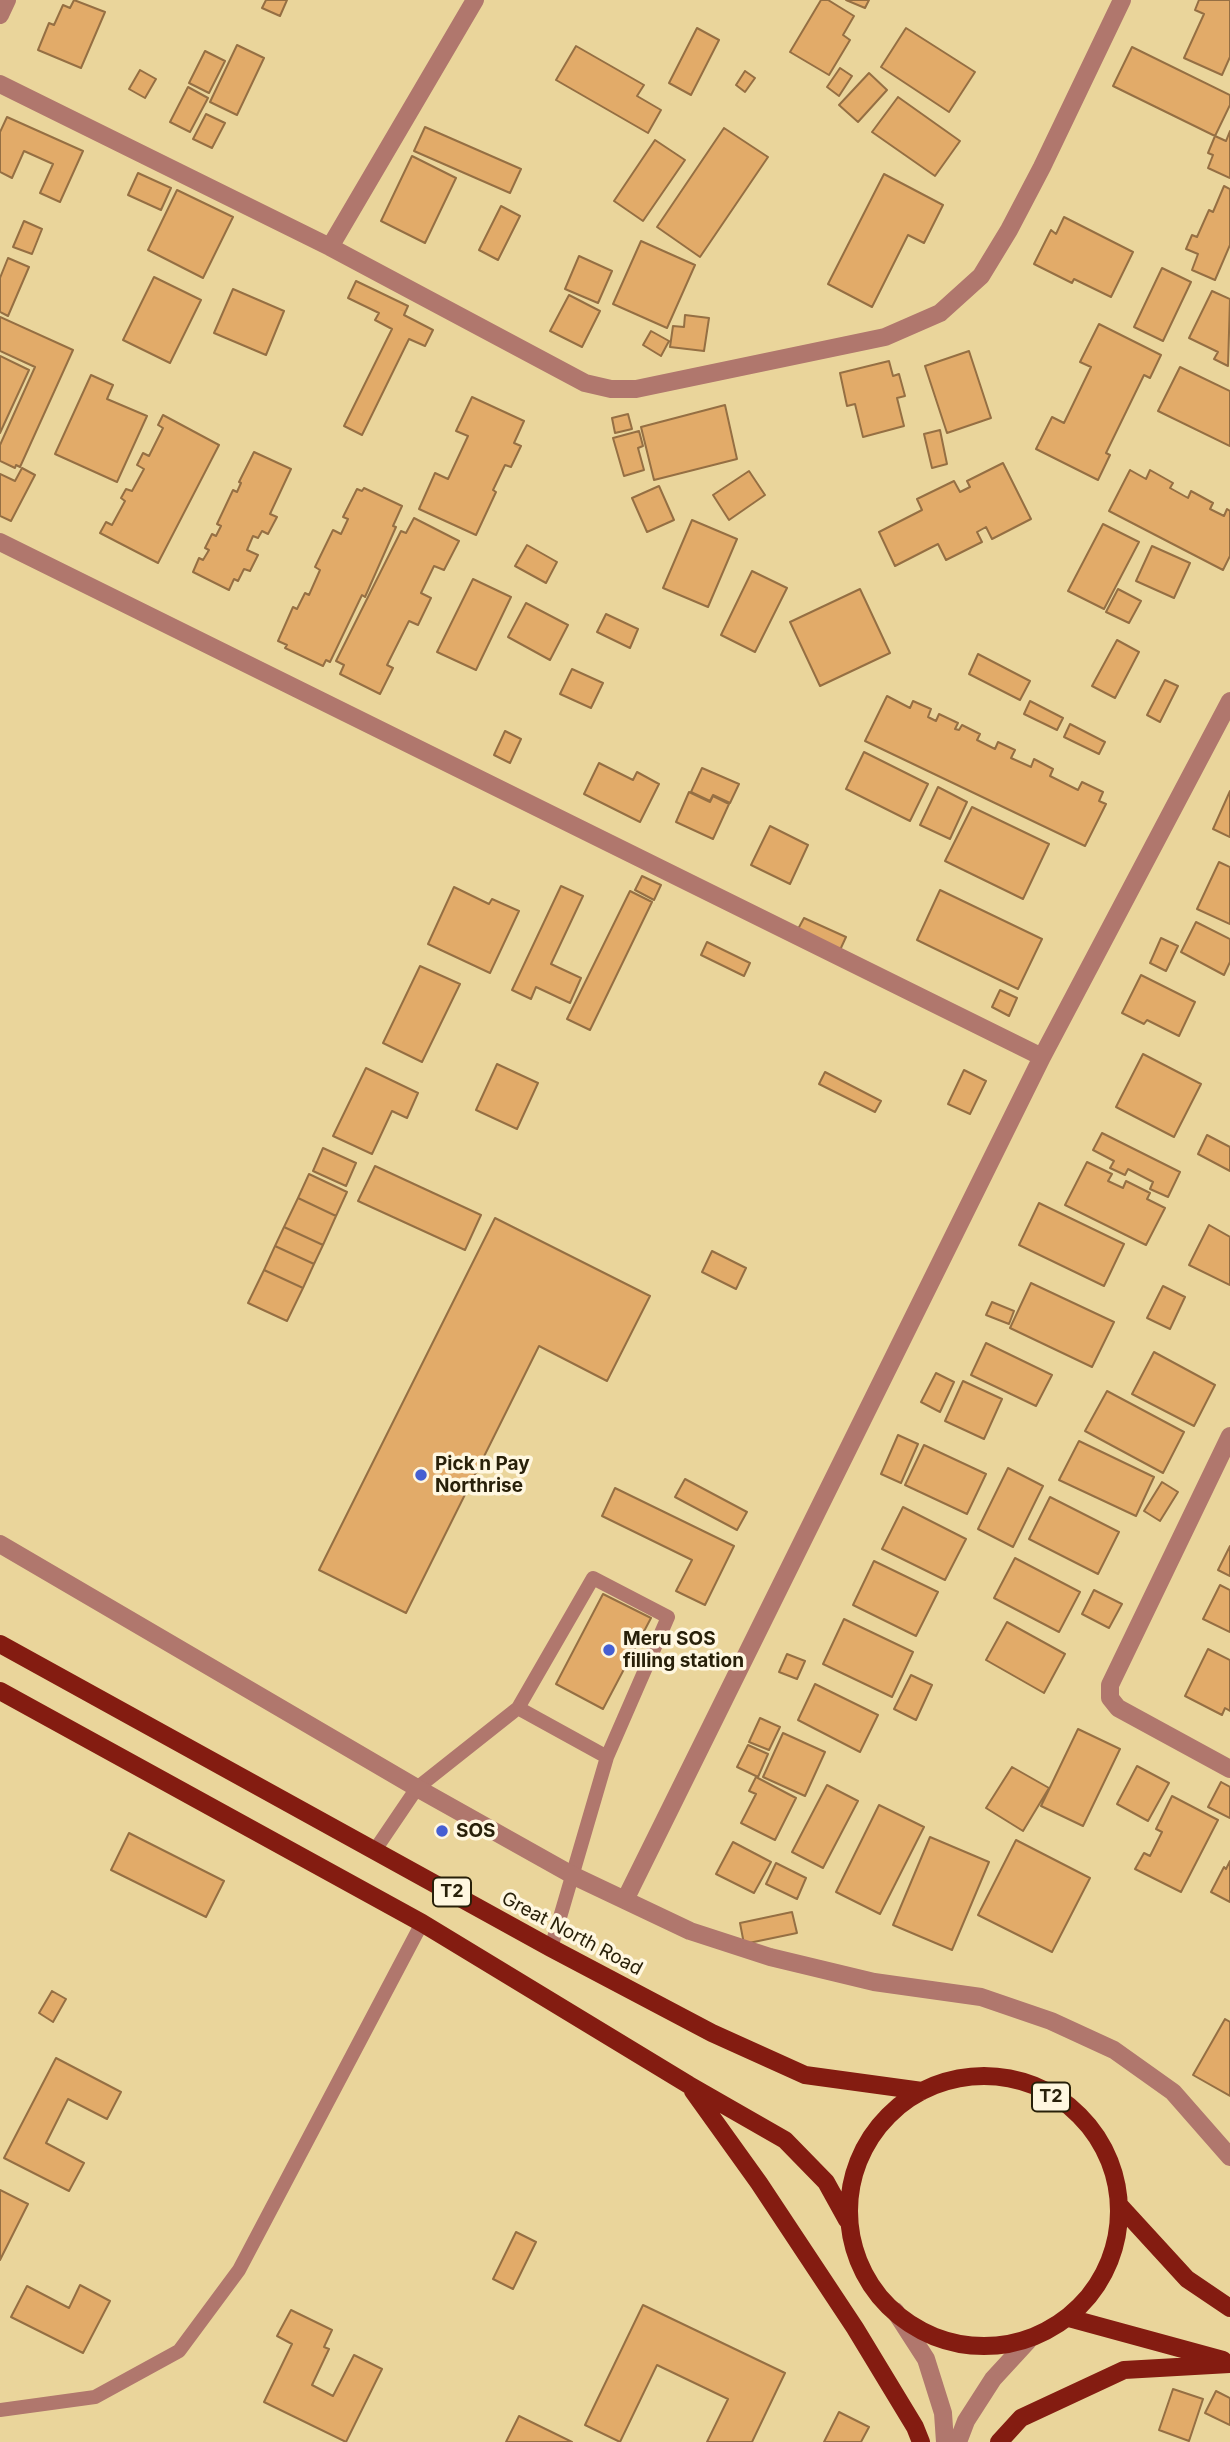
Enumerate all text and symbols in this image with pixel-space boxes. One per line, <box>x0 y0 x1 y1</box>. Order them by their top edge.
place label: Pick n Pay Northrise <box>435 1453 530 1497</box>
marker: Pick n Pay Northrise <box>413 1467 429 1483</box>
place label: Meru SOS filling station <box>623 1628 744 1672</box>
marker: Meru SOS filling station <box>601 1642 617 1658</box>
place label: SOS <box>456 1820 496 1842</box>
marker: SOS <box>434 1823 450 1839</box>
road number: T2 <box>433 1878 471 1906</box>
street label: Great North Road <box>498 1887 646 1981</box>
road number: T2 <box>1032 2082 1070 2112</box>

